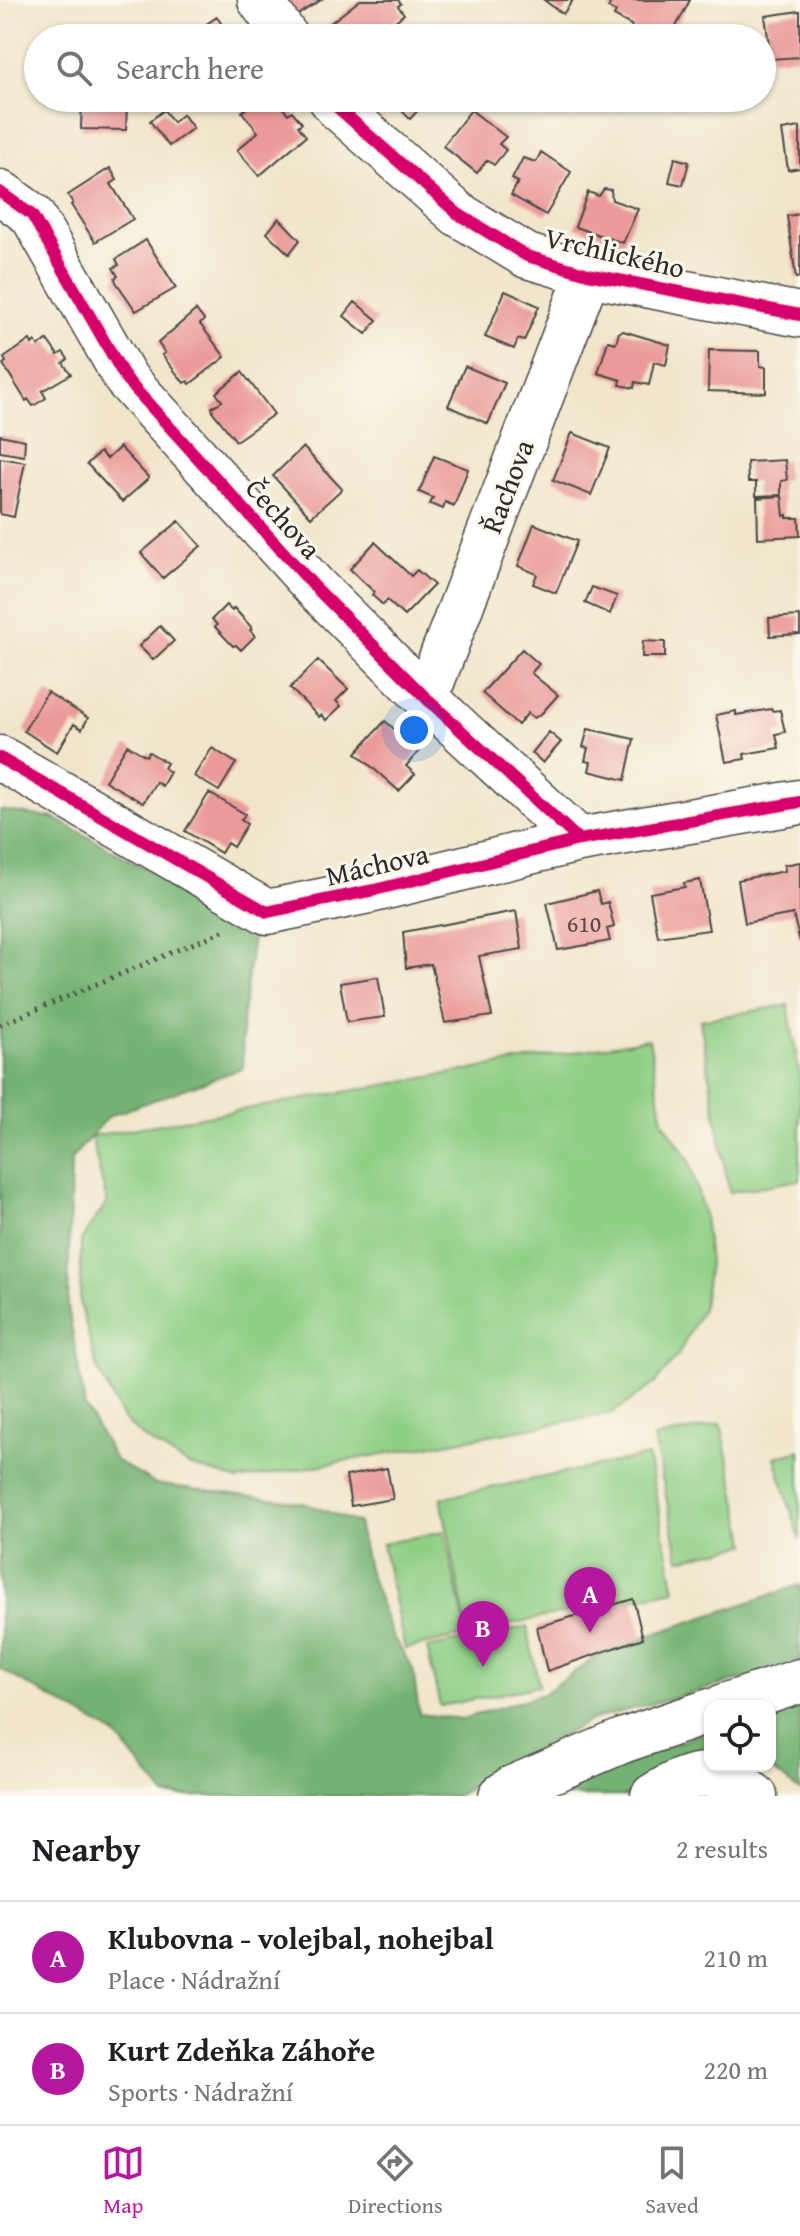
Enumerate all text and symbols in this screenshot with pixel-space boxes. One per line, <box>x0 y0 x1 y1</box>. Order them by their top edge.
search box <box>24 24 776 112</box>
icon: search <box>52 46 96 90</box>
text: Search here <box>116 46 264 90</box>
street label: Vrchlického <box>541 216 689 288</box>
street label: Řachova <box>470 432 544 539</box>
street label: Čechova <box>237 468 332 568</box>
your location <box>394 710 434 750</box>
street label: Máchova <box>322 832 433 896</box>
house number: 610 <box>567 906 601 941</box>
pin: A <box>564 1567 616 1633</box>
pin: B <box>457 1601 509 1667</box>
map controls <box>704 1700 776 1772</box>
button: locate <box>704 1700 776 1772</box>
text: Nearby <box>32 1824 141 1873</box>
text: 2 results <box>676 1829 768 1868</box>
text: Klubovna - volejbal, nohejbal <box>108 1916 494 1960</box>
text: A <box>50 1938 66 1977</box>
text: 210 m <box>703 1938 768 1977</box>
text: Place · Nádražní <box>108 1960 280 1999</box>
text: Kurt Zdeňka Záhoře <box>108 2028 375 2072</box>
text: B <box>50 2050 66 2089</box>
text: 220 m <box>703 2050 768 2089</box>
text: Sports · Nádražní <box>108 2072 293 2111</box>
tab: Map <box>101 2141 145 2221</box>
tab: Directions <box>348 2141 443 2221</box>
tab: Saved <box>645 2141 699 2221</box>

